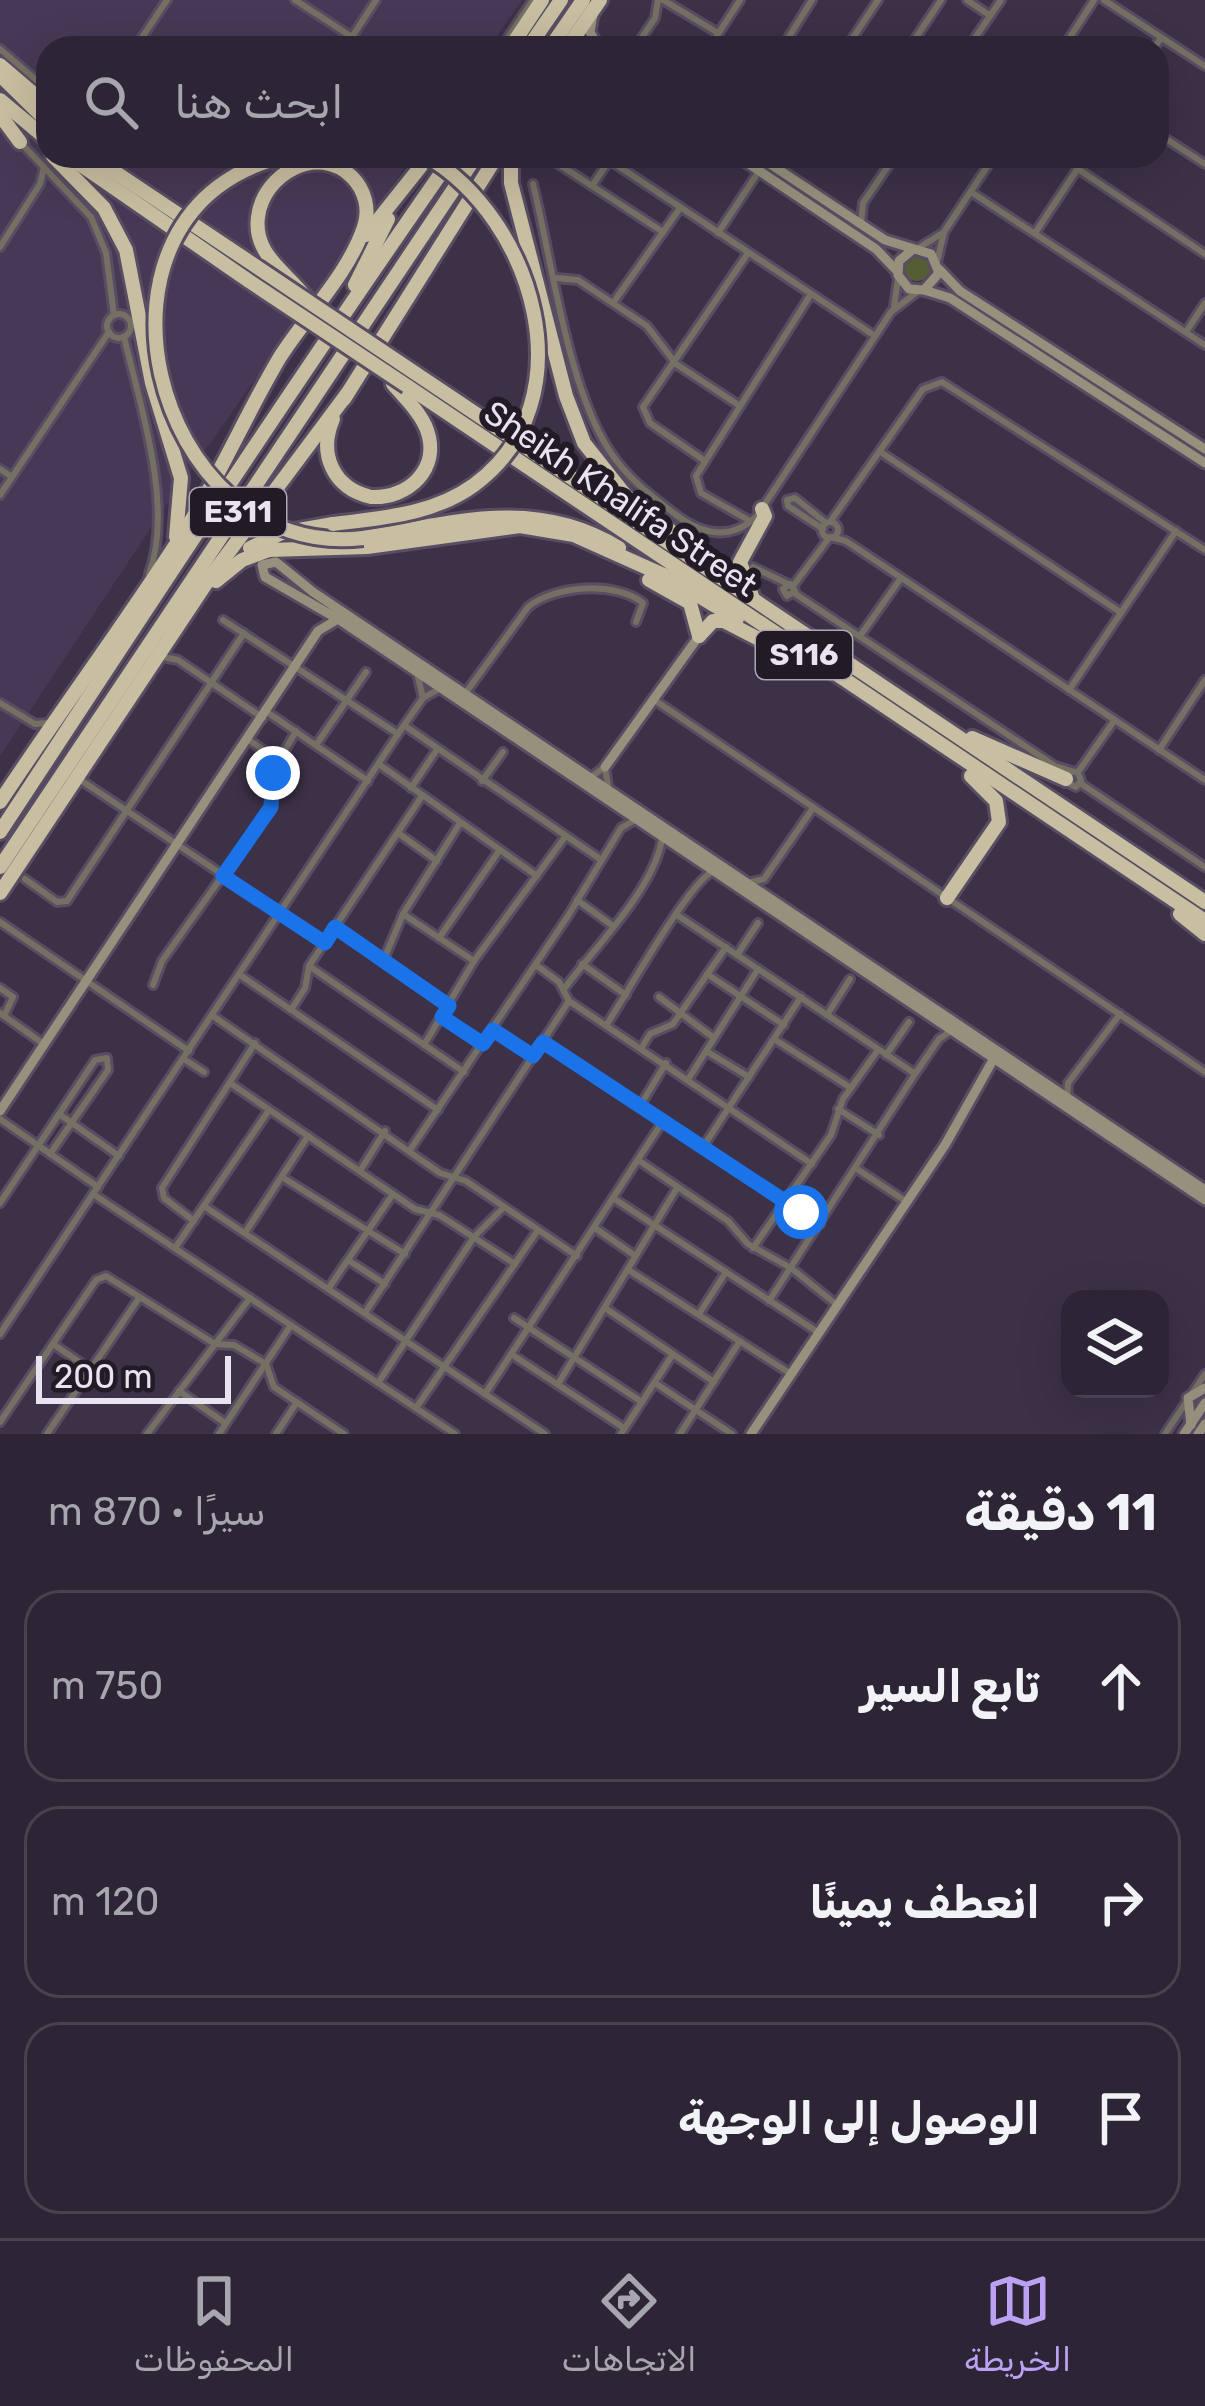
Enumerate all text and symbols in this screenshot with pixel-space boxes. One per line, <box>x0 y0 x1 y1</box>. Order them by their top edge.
search box <box>36 36 1169 168</box>
icon: search <box>78 69 144 135</box>
text: ابحث هنا <box>174 76 344 129</box>
street label: Sheikh Khalifa Street <box>477 393 765 604</box>
road number: E311 <box>190 488 286 536</box>
road number: S116 <box>756 631 852 679</box>
route end <box>246 746 300 800</box>
route start <box>774 1185 828 1239</box>
map controls <box>1061 1290 1169 1398</box>
button: layers <box>1061 1290 1169 1398</box>
scale bar <box>36 1350 231 1403</box>
text: 200 m <box>54 1357 153 1396</box>
text: 11 دقيقة <box>964 1482 1157 1543</box>
text: سيرًا · 870 m <box>48 1489 266 1535</box>
icon: ahead <box>1088 1653 1154 1719</box>
text: تابع السير <box>860 1660 1040 1713</box>
text: 750 m <box>51 1663 163 1709</box>
icon: right <box>1088 1869 1154 1935</box>
text: انعطف يمينًا <box>809 1876 1040 1929</box>
text: 120 m <box>51 1879 160 1925</box>
icon: arrive <box>1088 2085 1154 2151</box>
text: الوصول إلى الوجهة <box>678 2092 1040 2145</box>
tab: المحفوظات <box>134 2268 294 2379</box>
tab: الاتجاهات <box>561 2268 697 2379</box>
tab: الخريطة <box>964 2268 1071 2379</box>

